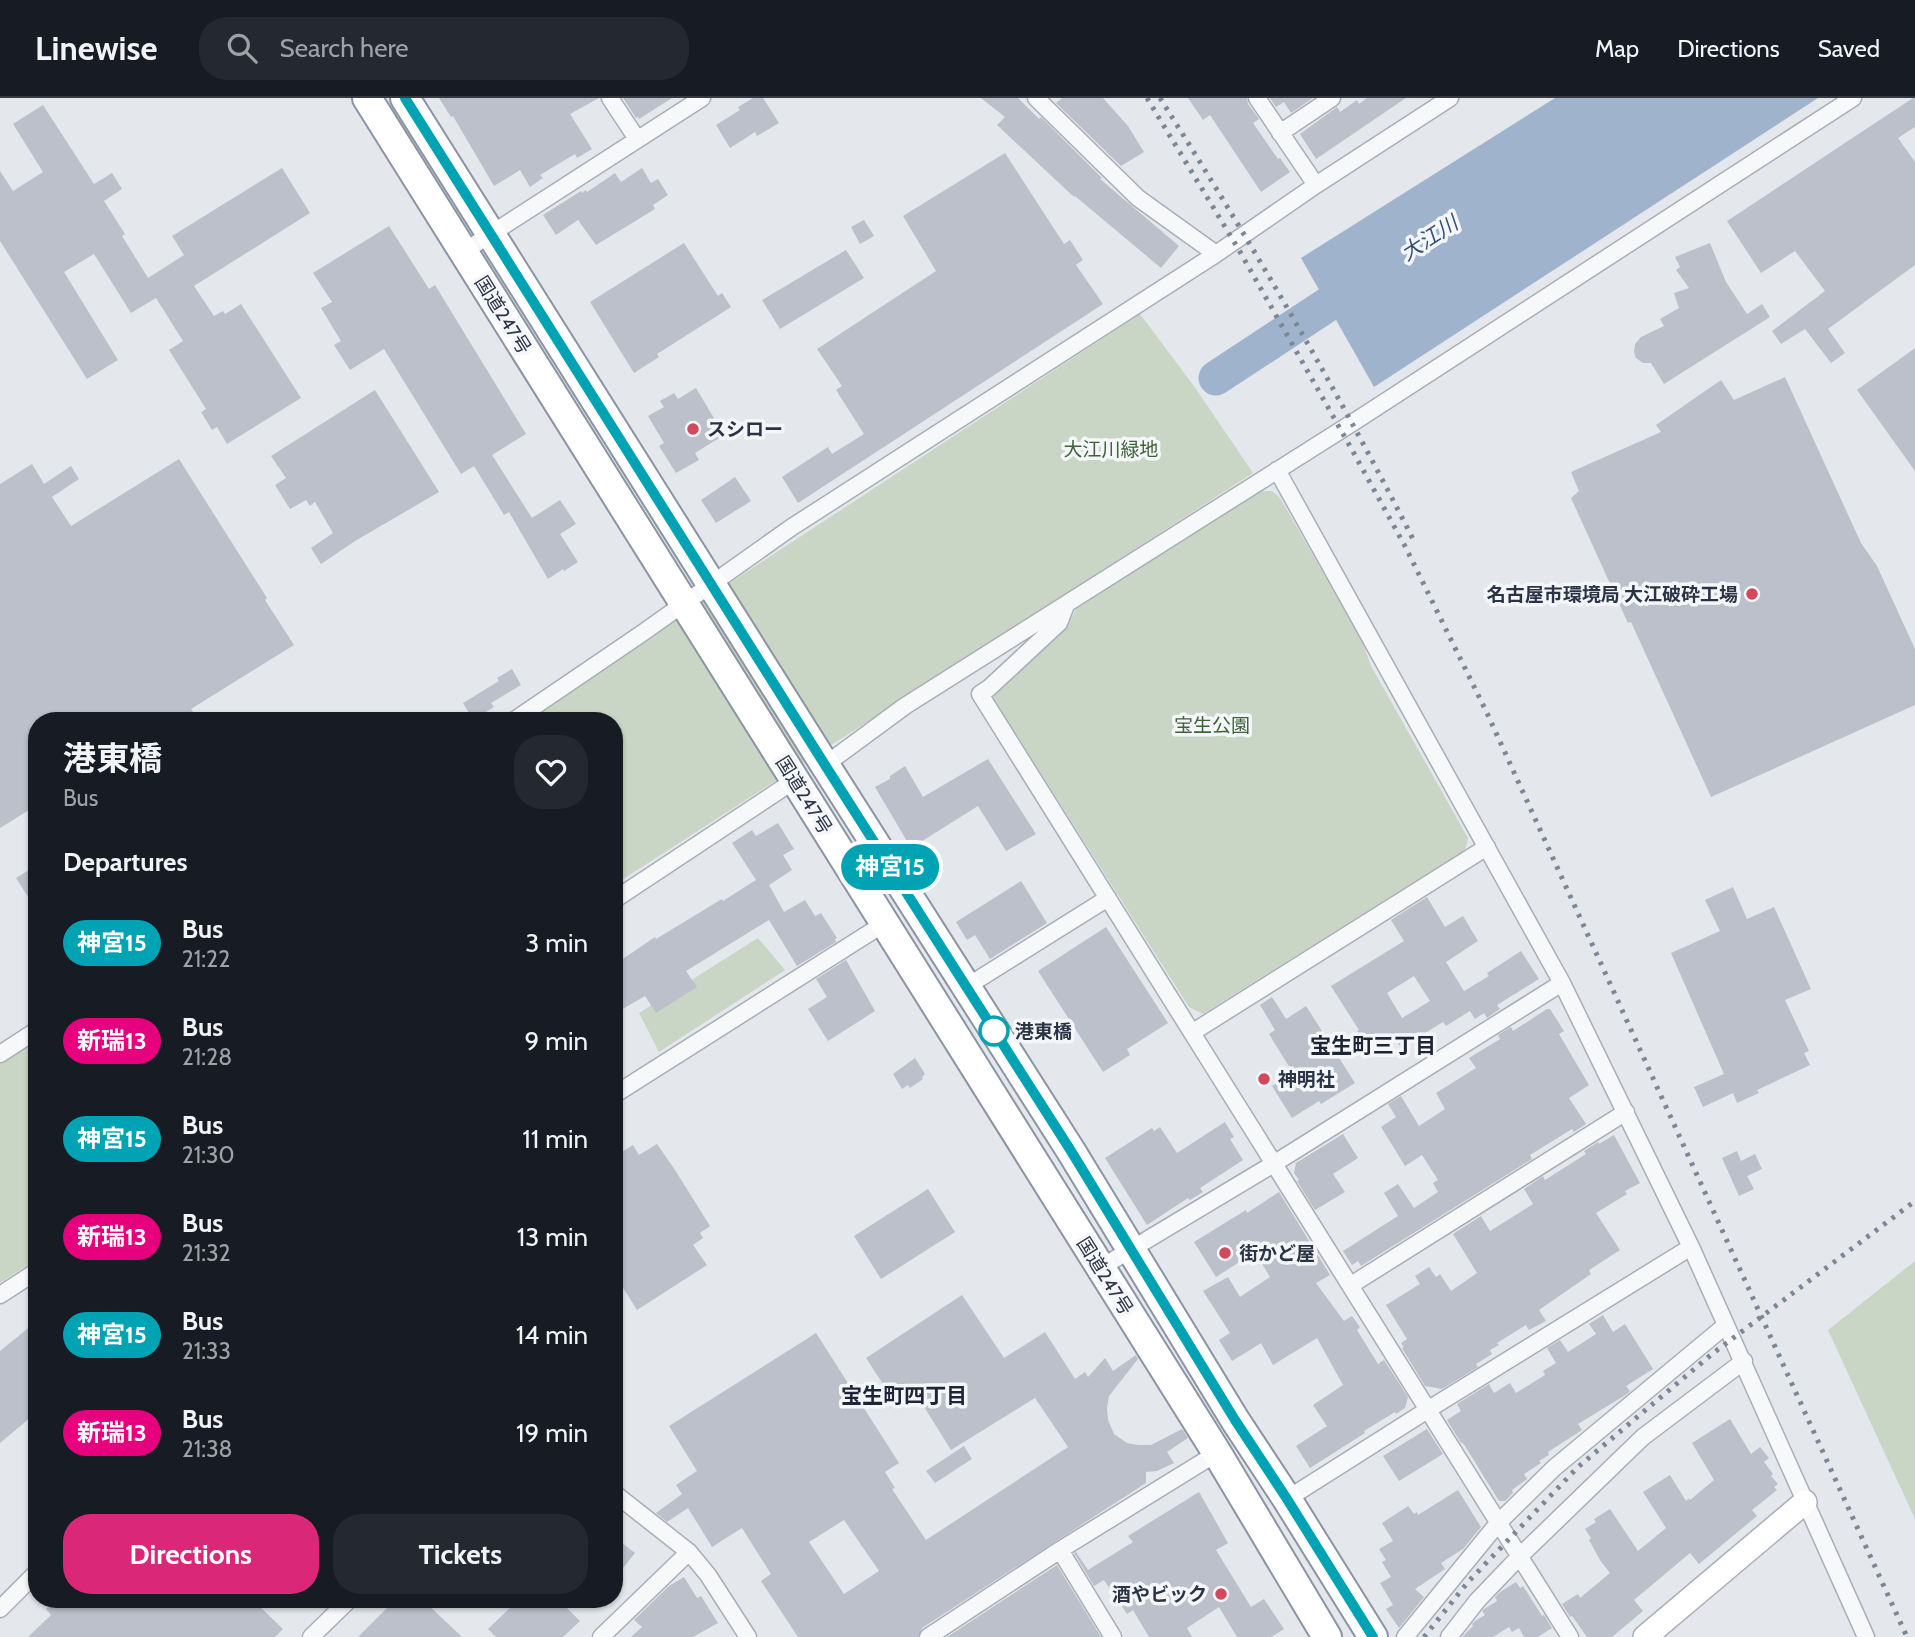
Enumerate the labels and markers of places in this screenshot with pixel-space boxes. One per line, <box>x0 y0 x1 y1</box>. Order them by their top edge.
place label: スシロー <box>707 418 783 441</box>
marker: スシロー <box>685 421 701 437</box>
place label: 名古屋市環境局 大江破砕工場 <box>1487 583 1738 606</box>
marker: 名古屋市環境局 大江破砕工場 <box>1744 586 1760 602</box>
marker: 港東橋 <box>979 1016 1009 1046</box>
place label: 港東橋 <box>1015 1020 1072 1043</box>
place label: 神明社 <box>1278 1068 1335 1091</box>
marker: 神明社 <box>1256 1071 1272 1087</box>
place label: 街かど屋 <box>1239 1242 1315 1265</box>
marker: 街かど屋 <box>1217 1245 1233 1261</box>
place label: 酒やビック <box>1112 1583 1207 1606</box>
marker: 酒やビック <box>1213 1586 1229 1602</box>

